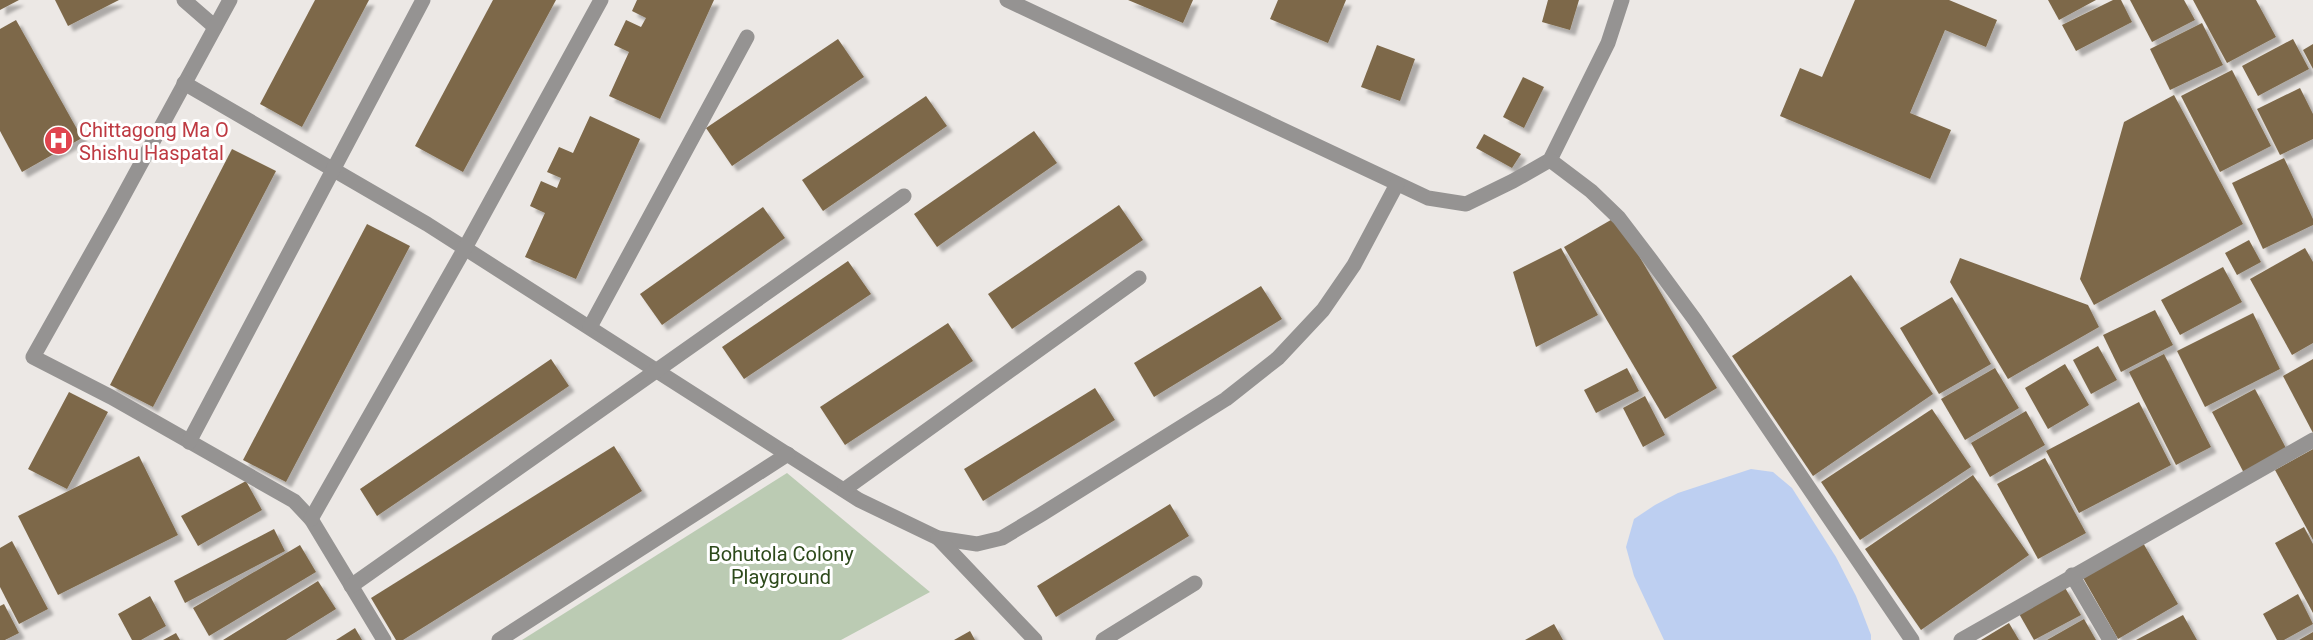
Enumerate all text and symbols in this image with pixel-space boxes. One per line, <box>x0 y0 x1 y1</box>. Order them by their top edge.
place label: Chittagong Ma O Shishu Haspatal <box>79 118 229 165</box>
hospital icon: Chittagong Ma O Shishu Haspatal <box>42 125 74 157</box>
park label: Bohutola Colony Playground <box>708 542 854 589</box>

